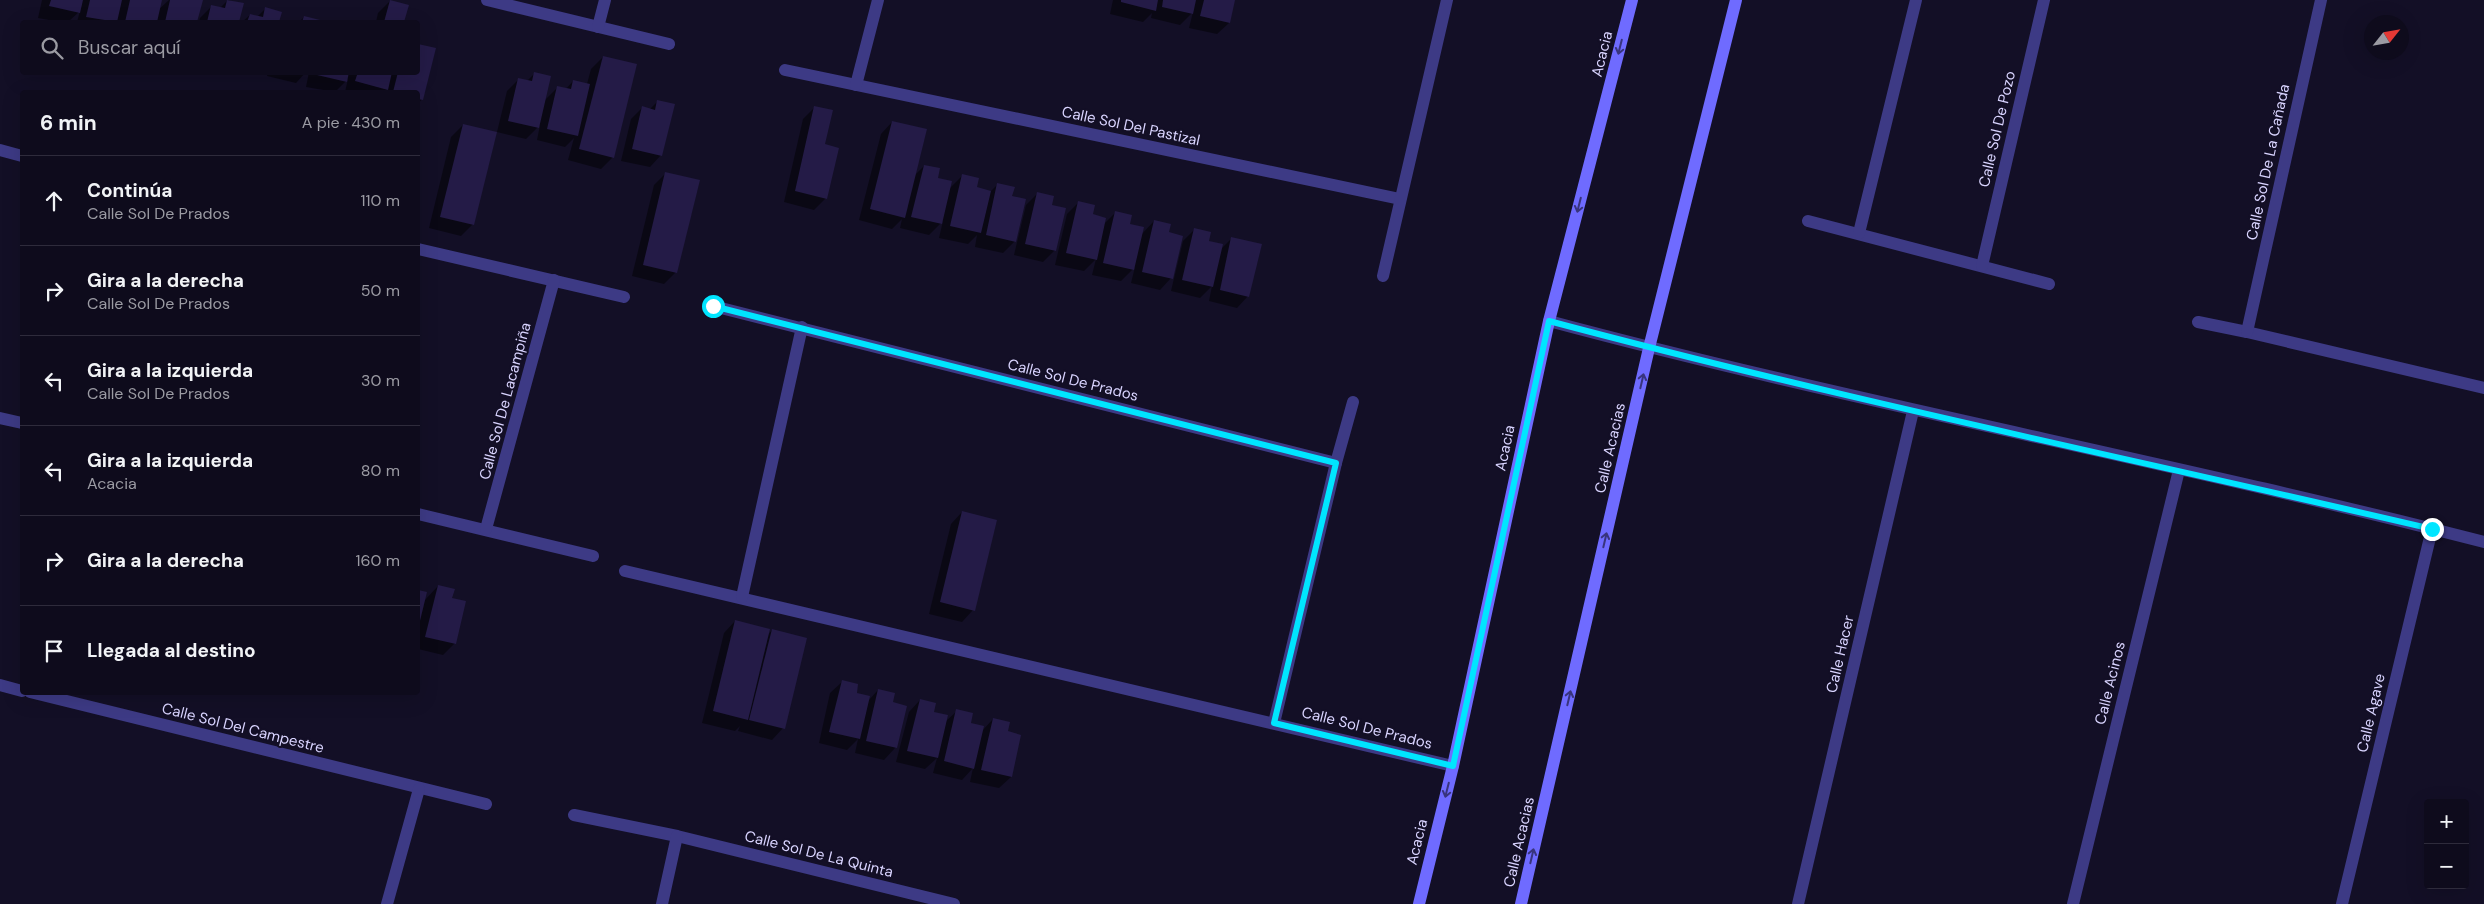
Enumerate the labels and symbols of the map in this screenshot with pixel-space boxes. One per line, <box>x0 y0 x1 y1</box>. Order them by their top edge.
north arrow <box>2364 15 2409 60</box>
street label: Acacia <box>1587 29 1617 79</box>
one-way arrow <box>1615 39 1624 55</box>
street label: Calle Sol De Pozo <box>1974 69 2020 189</box>
street label: Calle Sol De La Cañada <box>2242 82 2294 242</box>
street label: Calle Sol Del Pastizal <box>1060 102 1202 150</box>
one-way arrow <box>1574 196 1583 212</box>
route start <box>702 295 725 318</box>
street label: Calle Sol De Lacampiña <box>474 320 536 482</box>
street label: Calle Sol De Prados <box>1006 354 1140 406</box>
one-way arrow <box>1638 374 1647 390</box>
street label: Calle Acacias <box>1590 401 1630 495</box>
street label: Acacia <box>1490 423 1520 473</box>
route end <box>2421 518 2444 541</box>
one-way arrow <box>1601 532 1610 548</box>
street label: Calle Hacer <box>1821 613 1859 695</box>
street label: Calle Acinos <box>2090 639 2130 727</box>
street label: Calle Agave <box>2352 672 2390 754</box>
one-way arrow <box>1565 691 1574 707</box>
street label: Calle Sol Del Campestre <box>160 698 326 758</box>
street label: Calle Sol De Prados <box>1300 702 1434 754</box>
one-way arrow <box>1442 781 1451 797</box>
street label: Calle Acacias <box>1499 795 1539 889</box>
street label: Acacia <box>1402 817 1432 867</box>
street label: Calle Sol De La Quinta <box>743 826 895 882</box>
one-way arrow <box>1528 849 1537 865</box>

